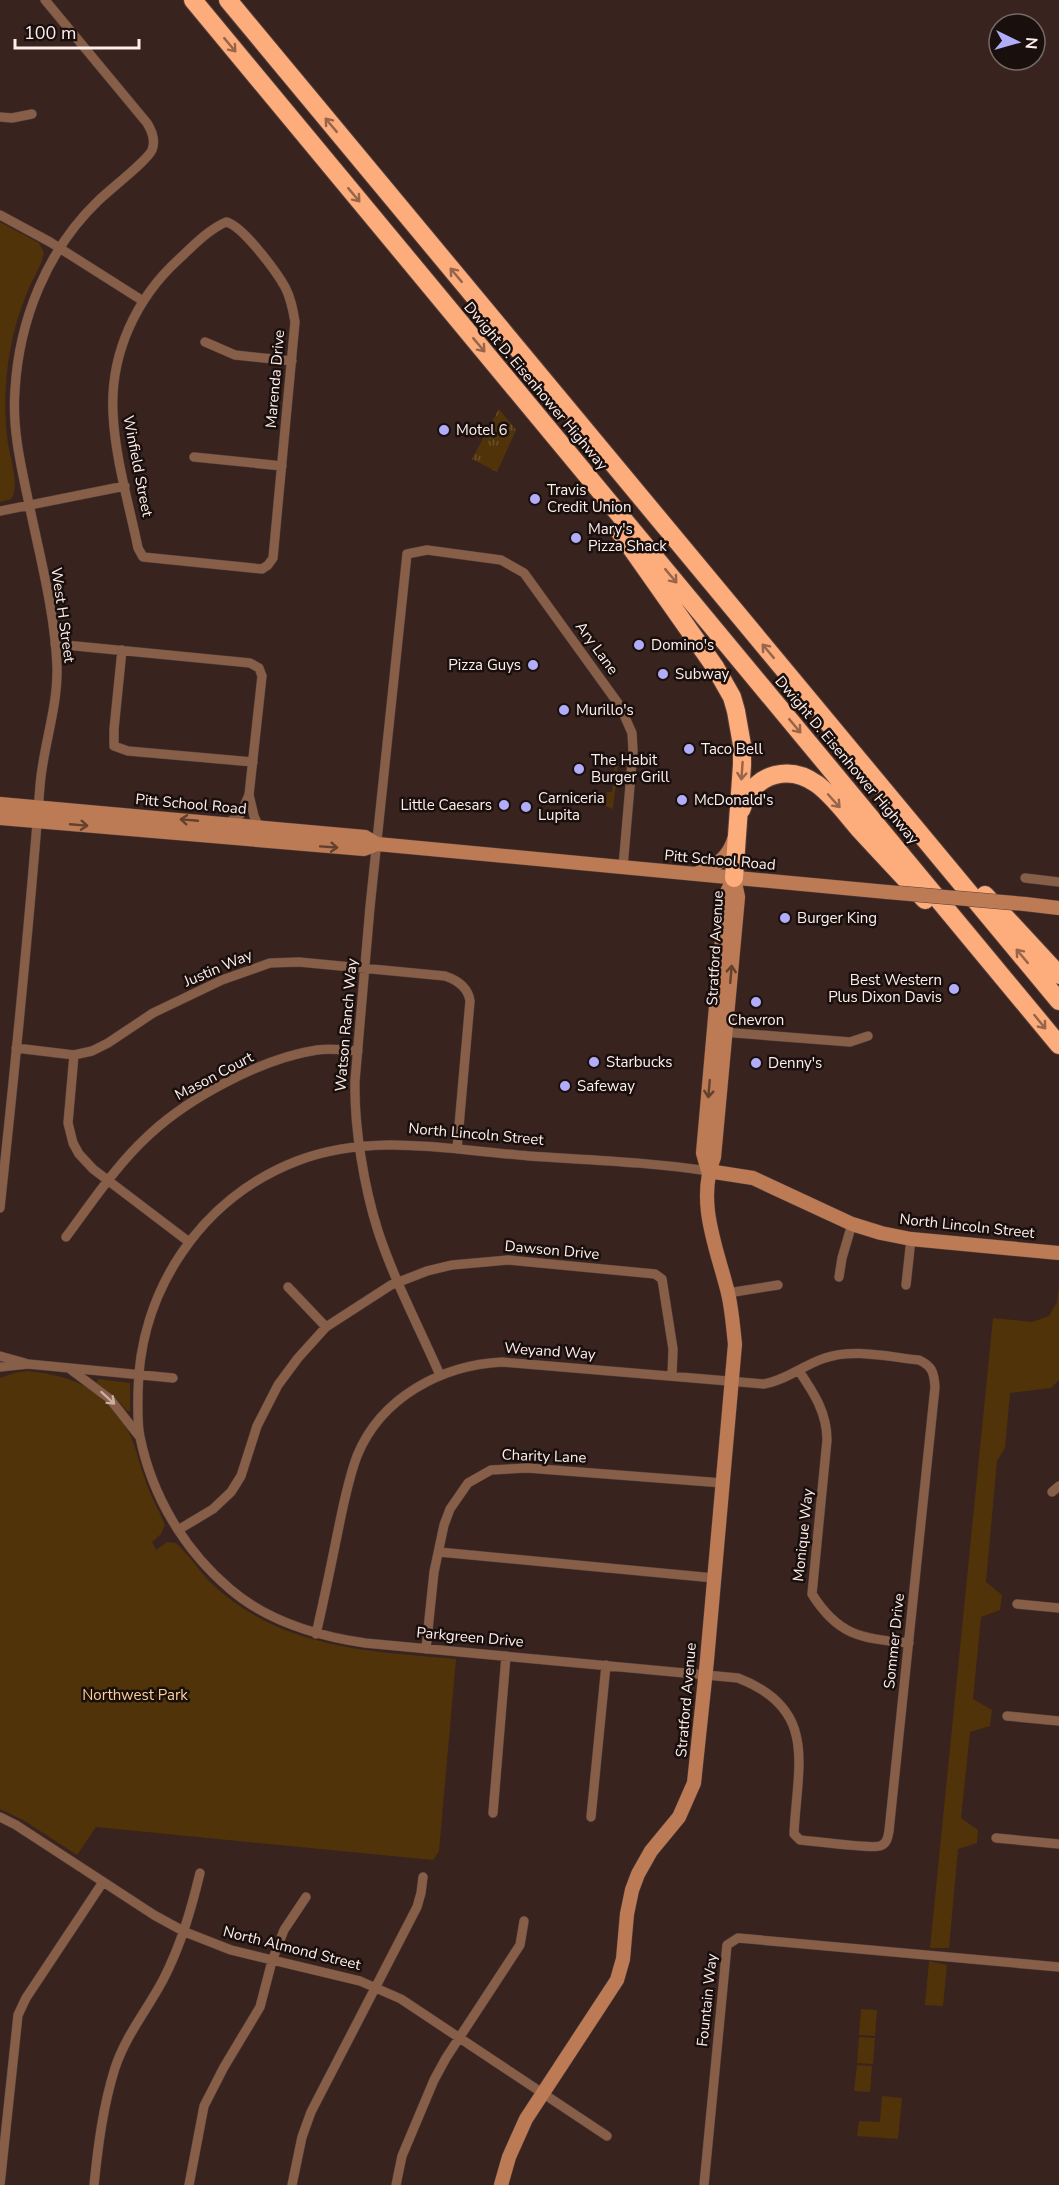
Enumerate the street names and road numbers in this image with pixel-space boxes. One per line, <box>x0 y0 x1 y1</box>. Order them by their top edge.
street label: Dwight D. Eisenhower Highway <box>460 298 613 475</box>
street label: Marenda Drive <box>261 329 289 429</box>
street label: Winfield Street <box>118 414 158 519</box>
street label: West H Street <box>46 566 80 665</box>
street label: Ary Lane <box>571 617 623 679</box>
street label: Dwight D. Eisenhower Highway <box>771 672 924 849</box>
street label: Pitt School Road <box>134 789 248 819</box>
street label: Pitt School Road <box>663 845 777 875</box>
street label: Stratford Avenue <box>702 890 728 1006</box>
street label: Justin Way <box>180 944 256 992</box>
street label: Watson Ranch Way <box>330 957 362 1093</box>
street label: Mason Court <box>171 1047 257 1105</box>
street label: North Lincoln Street <box>407 1118 545 1150</box>
street label: North Lincoln Street <box>898 1209 1036 1243</box>
street label: Dawson Drive <box>504 1236 600 1264</box>
street label: Weyand Way <box>504 1338 597 1364</box>
street label: Charity Lane <box>501 1445 587 1467</box>
street label: Monique Way <box>788 1487 818 1582</box>
street label: Sommer Drive <box>879 1592 909 1690</box>
street label: Parkgreen Drive <box>415 1622 525 1652</box>
street label: Stratford Avenue <box>671 1642 701 1758</box>
street label: North Almond Street <box>221 1921 364 1975</box>
street label: Fountain Way <box>692 1952 722 2048</box>

